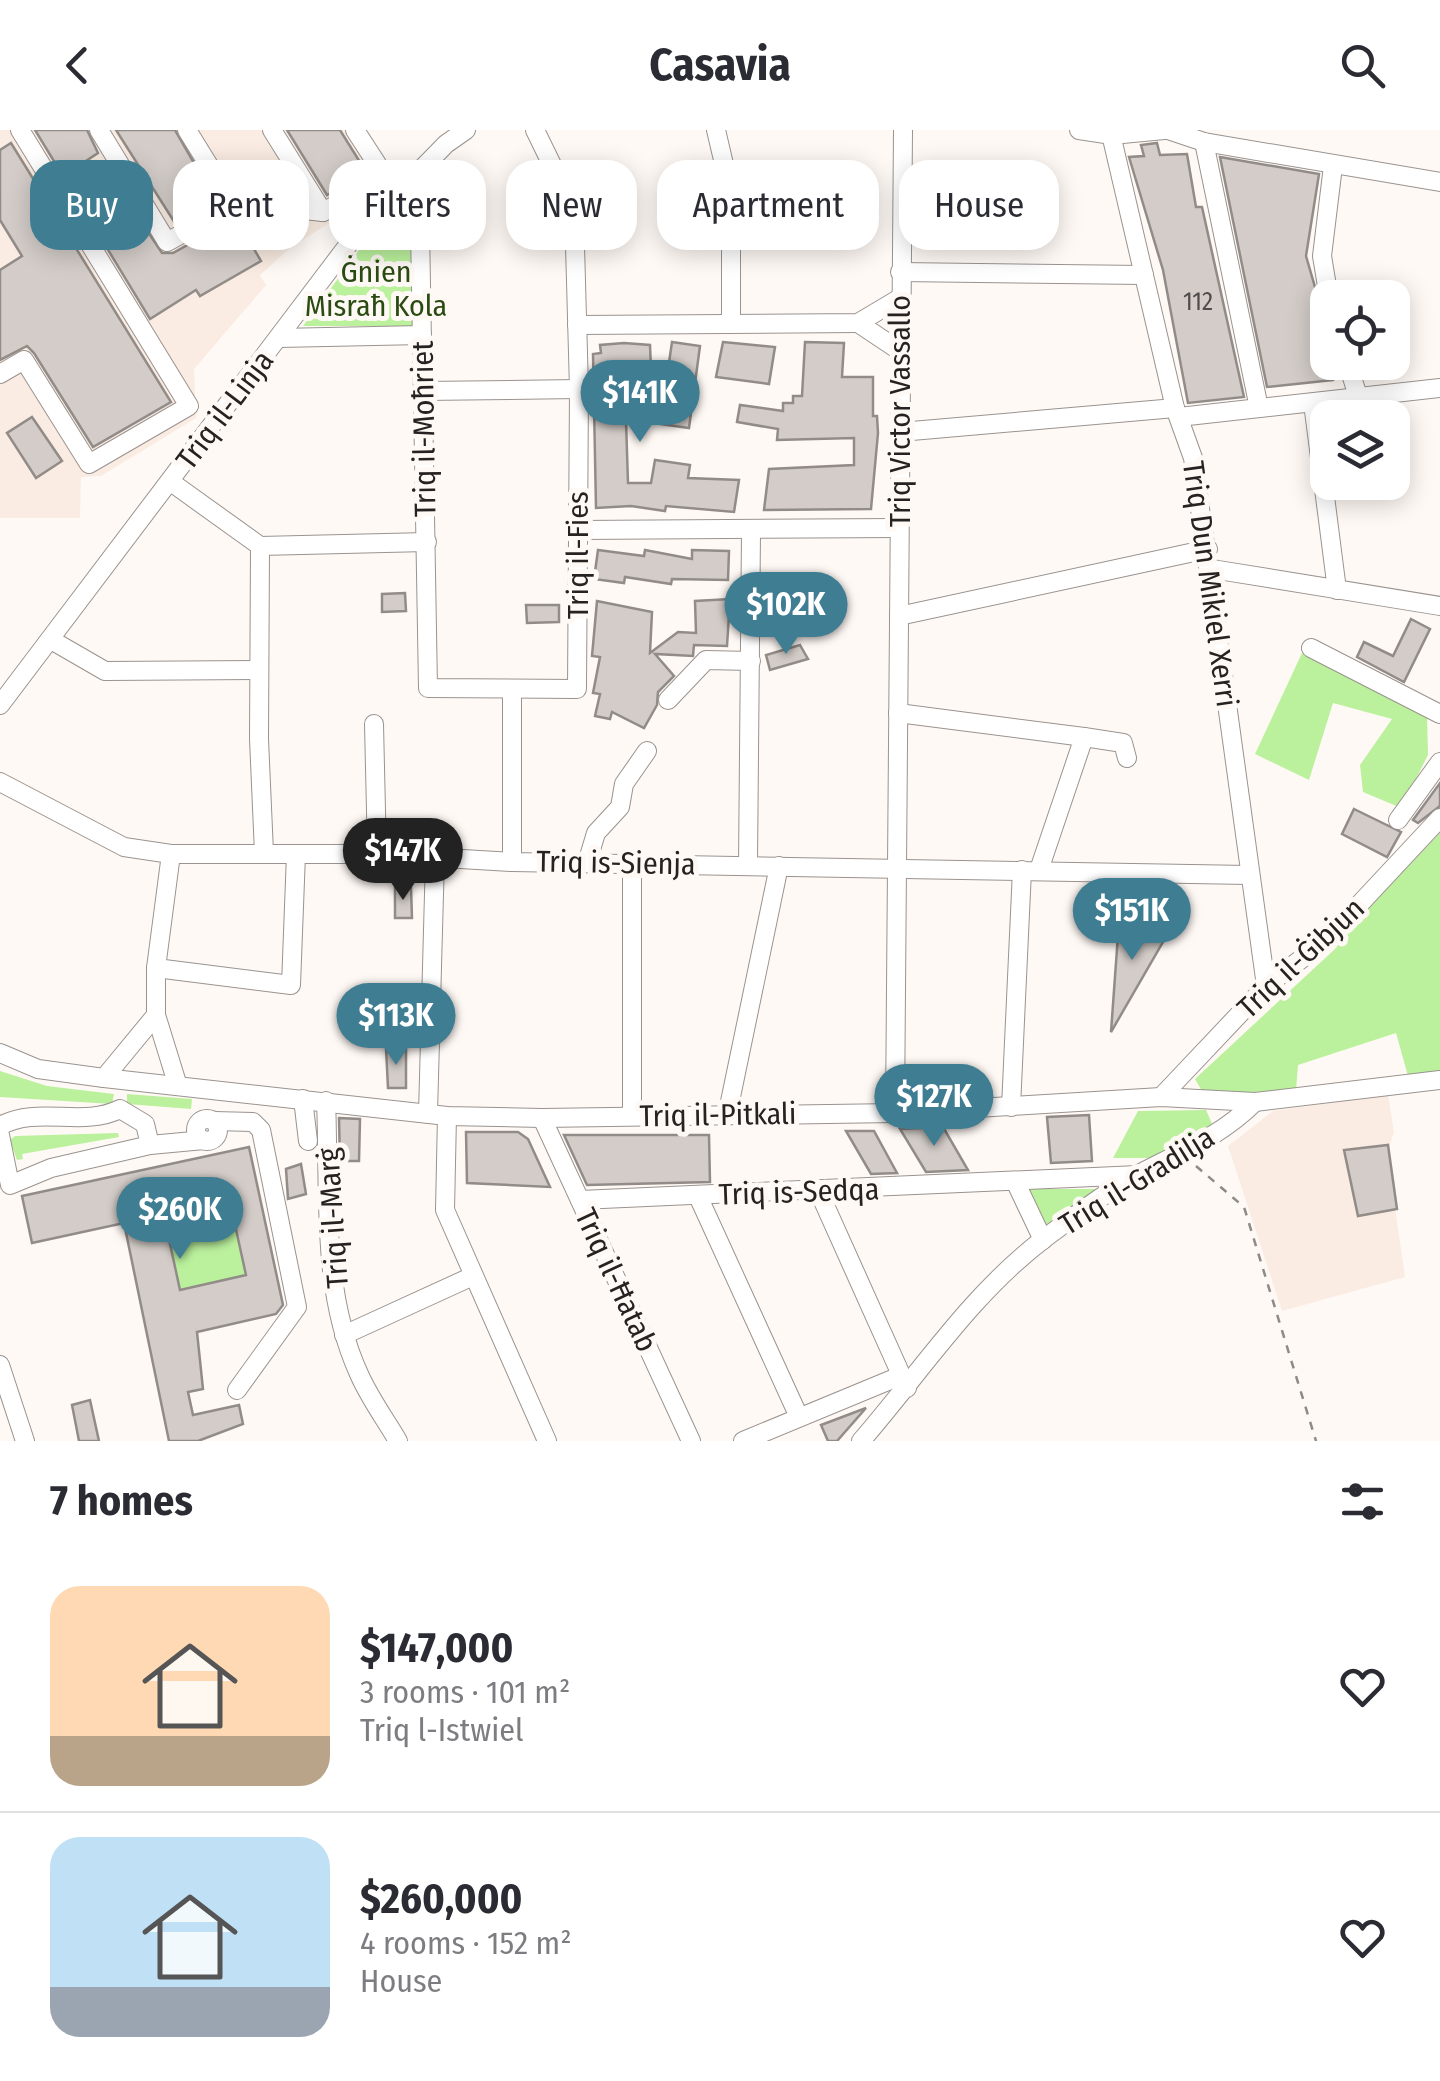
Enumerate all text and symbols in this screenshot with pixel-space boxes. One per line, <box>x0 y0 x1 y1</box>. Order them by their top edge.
icon: back <box>50 38 105 93</box>
text: Casavia <box>649 38 791 92</box>
icon: search <box>1335 38 1390 93</box>
chip: Buy <box>30 160 153 250</box>
chip: Rent <box>173 160 309 250</box>
chip: Filters <box>329 160 486 250</box>
chip: New <box>506 160 637 250</box>
chip: Apartment <box>657 160 879 250</box>
chip: House <box>899 160 1059 250</box>
park label: Ġnien Misraħ Kola <box>305 254 447 324</box>
map controls <box>1310 280 1410 500</box>
button: locate <box>1310 280 1410 380</box>
house number: 112 <box>1183 287 1213 317</box>
street label: Triq Victor Vassallo <box>882 295 918 527</box>
street label: Triq il-Moħriet <box>404 340 444 517</box>
street label: Triq il-Linja <box>169 344 281 476</box>
pin: $141K <box>570 360 710 445</box>
text: $141K <box>603 373 677 411</box>
button: layers <box>1310 400 1410 500</box>
street label: Triq Dun Mikiel Xerri <box>1175 459 1245 709</box>
street label: Triq il-Fies <box>560 491 596 619</box>
pin: $102K <box>716 572 856 657</box>
text: $102K <box>747 585 825 623</box>
pin: $147K <box>333 818 473 903</box>
text: $147K <box>365 831 441 869</box>
street label: Triq is-Sienja <box>536 844 696 882</box>
pin: $151K <box>1062 878 1202 963</box>
street label: Triq il-Ġibjun <box>1230 890 1372 1026</box>
text: $151K <box>1095 891 1169 929</box>
pin: $113K <box>326 983 466 1068</box>
text: $113K <box>358 996 434 1034</box>
pin: $127K <box>864 1064 1004 1149</box>
text: $127K <box>896 1077 972 1115</box>
street label: Triq il-Pitkali <box>639 1096 797 1134</box>
street label: Triq il-Gradilja <box>1053 1119 1221 1243</box>
street label: Triq il-Marġ <box>310 1146 356 1289</box>
street label: Triq is-Sedqa <box>718 1171 880 1213</box>
pin: $260K <box>110 1177 250 1262</box>
text: $260K <box>138 1190 222 1228</box>
street label: Triq il-Ħatab <box>567 1203 665 1357</box>
icon: filters <box>1335 1474 1390 1529</box>
text: 7 homes <box>50 1476 193 1526</box>
text: $147,000 <box>360 1623 513 1673</box>
icon: home <box>130 1626 250 1746</box>
icon: heart <box>1335 1659 1390 1714</box>
text: 3 rooms · 101 m² <box>360 1673 570 1711</box>
text: Triq l-Istwiel <box>360 1711 524 1749</box>
text: $260,000 <box>360 1874 523 1924</box>
icon: home <box>130 1877 250 1997</box>
icon: heart <box>1335 1910 1390 1965</box>
text: 4 rooms · 152 m² <box>360 1924 572 1962</box>
text: House <box>360 1962 442 2000</box>

